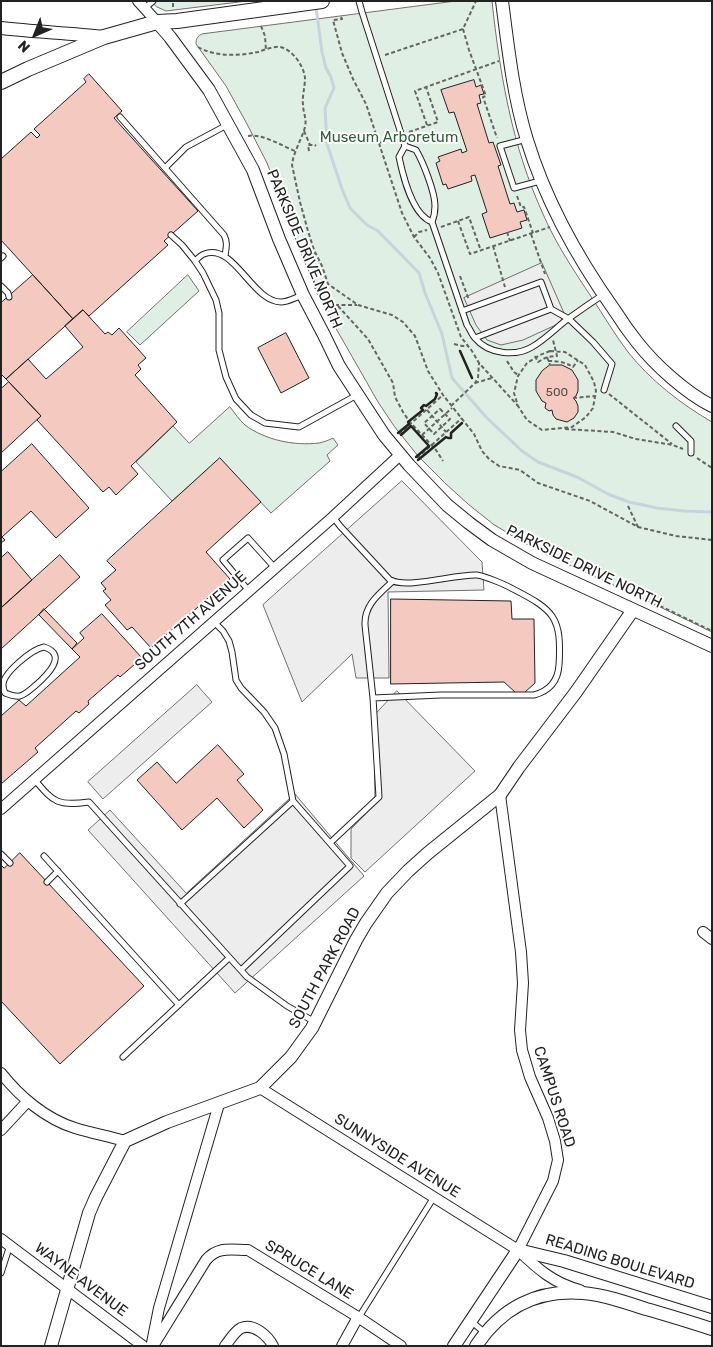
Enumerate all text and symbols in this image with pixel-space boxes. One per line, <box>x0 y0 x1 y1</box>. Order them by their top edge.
north arrow <box>10 10 60 60</box>
text: N <box>15 37 34 56</box>
park label: Museum Arboretum <box>320 129 458 147</box>
street label: PARKSIDE DRIVE NORTH <box>262 167 346 331</box>
house number: 500 <box>546 386 568 400</box>
street label: PARKSIDE DRIVE NORTH <box>503 521 665 613</box>
street label: SOUTH 7TH AVENUE <box>131 568 251 674</box>
street label: SOUTH PARK ROAD <box>285 904 365 1032</box>
street label: CAMPUS ROAD <box>529 1044 579 1150</box>
street label: SUNNYSIDE AVENUE <box>331 1110 463 1202</box>
street label: READING BOULEVARD <box>543 1231 697 1293</box>
street label: SPRUCE LANE <box>261 1237 357 1303</box>
street label: WAYNE AVENUE <box>31 1239 131 1321</box>

